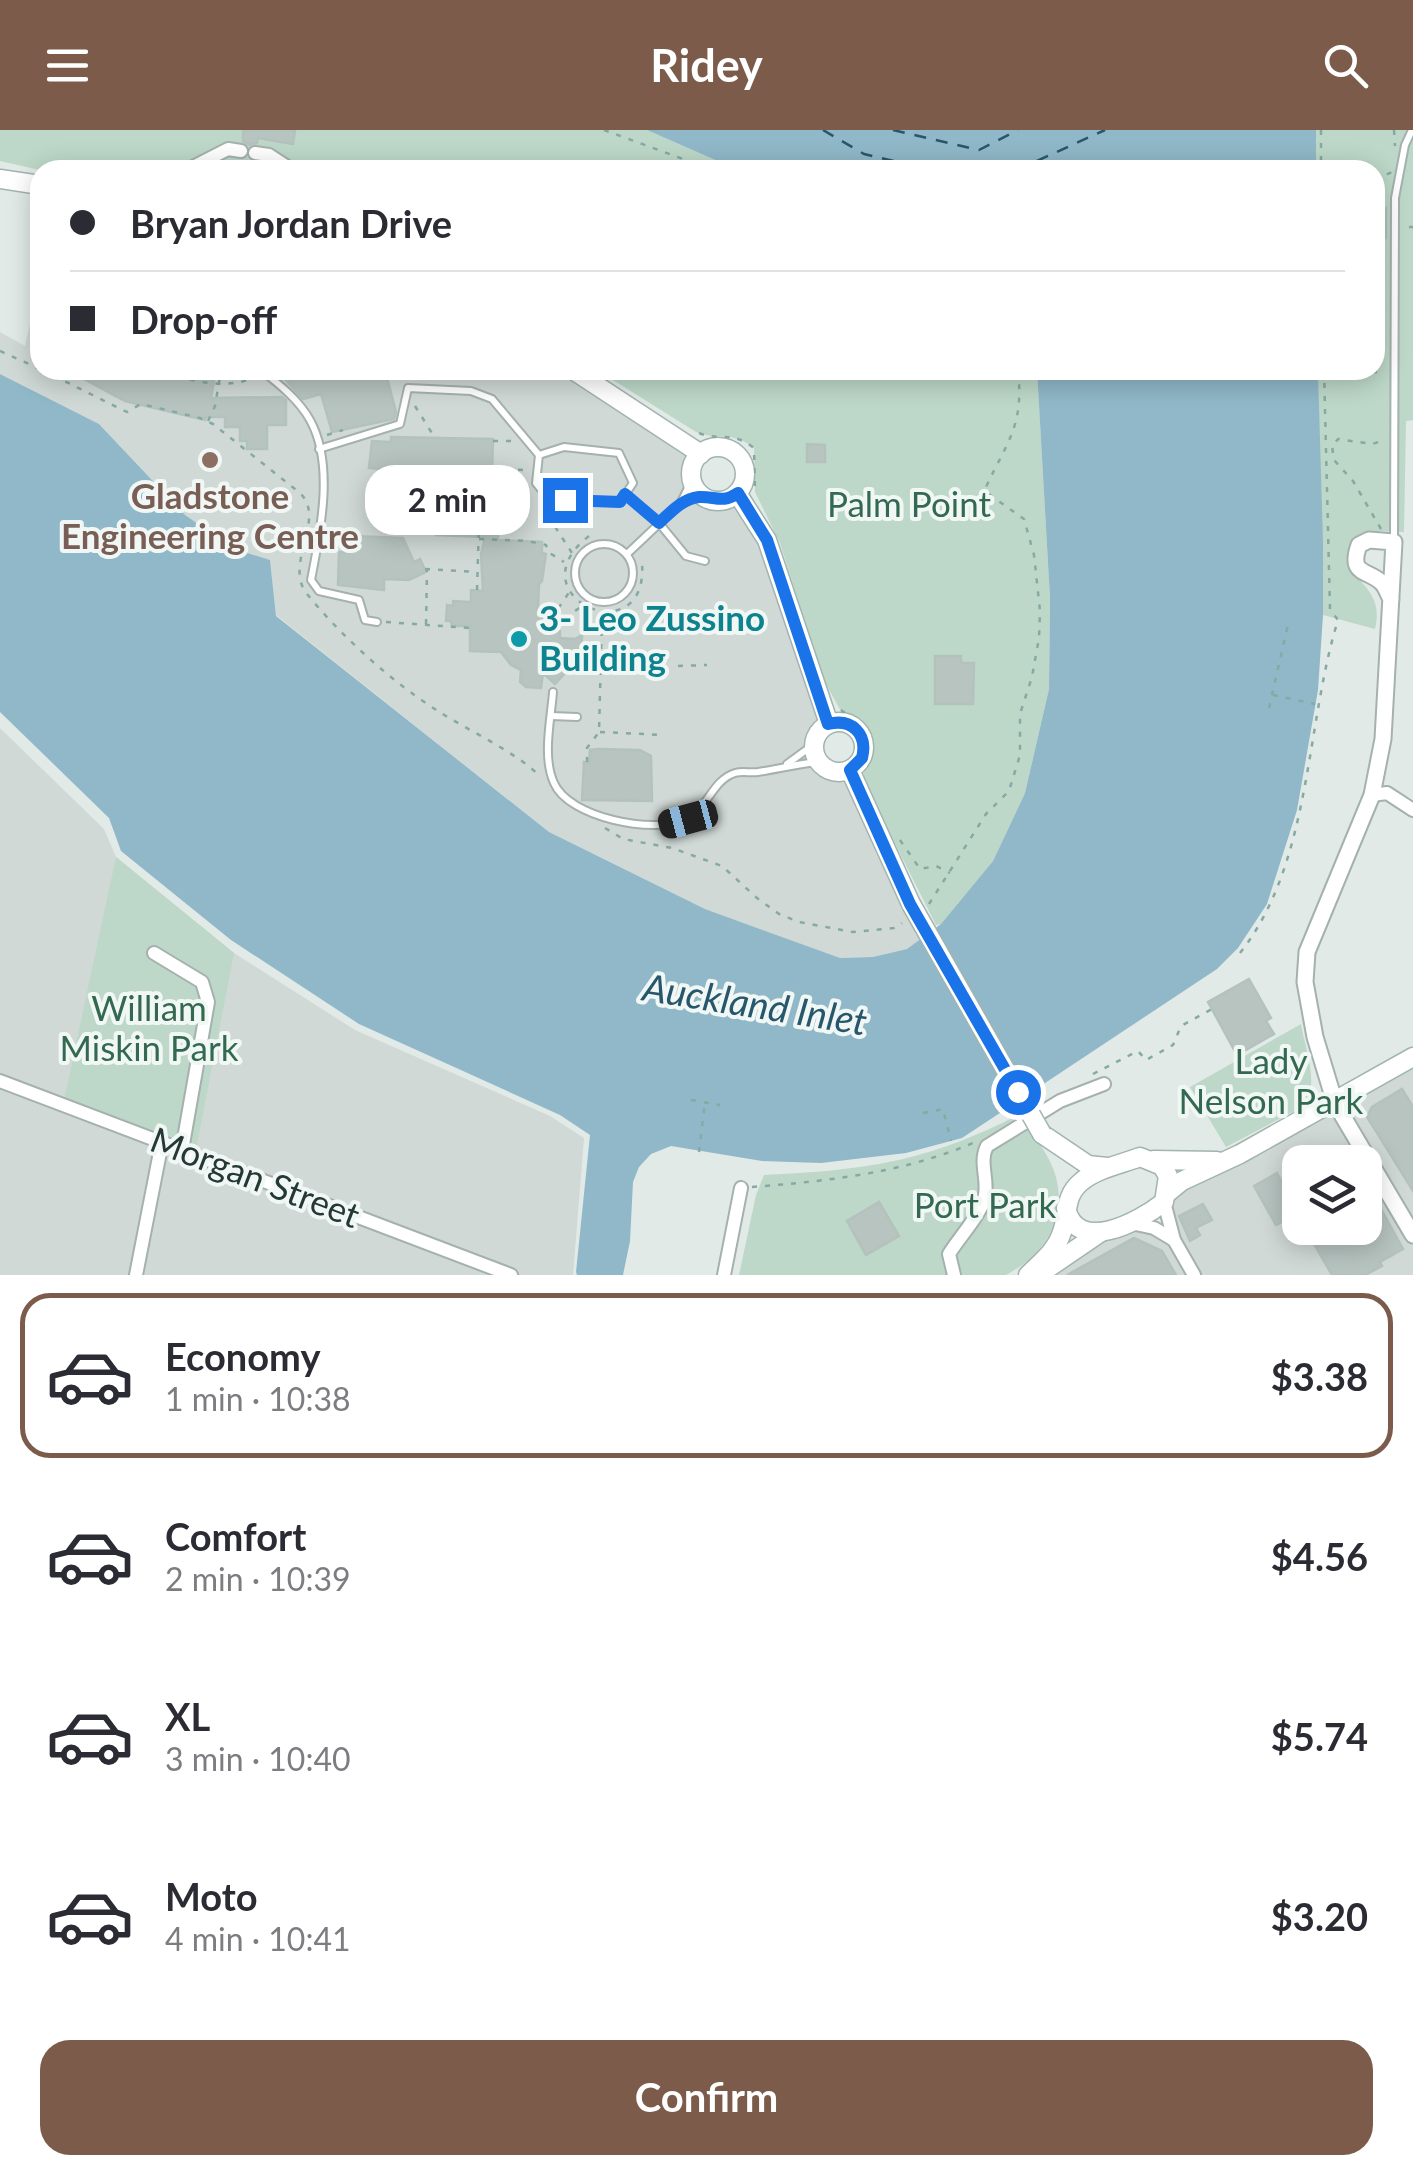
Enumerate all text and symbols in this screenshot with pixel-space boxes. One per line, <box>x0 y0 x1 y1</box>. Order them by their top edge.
icon: menu <box>40 38 95 93</box>
text: Ridey <box>650 38 763 92</box>
icon: search <box>1318 38 1373 93</box>
text: Bryan Jordan Drive <box>130 200 452 246</box>
text: Drop-off <box>130 296 277 342</box>
marker: Gladstone Engineering Centre <box>199 449 221 471</box>
callout: 2 min <box>365 465 530 535</box>
place label: Gladstone Engineering Centre <box>61 474 359 556</box>
route end <box>543 478 588 523</box>
text: 2 min <box>408 480 487 519</box>
park label: Palm Point <box>827 482 991 524</box>
place label: 3- Leo Zussino Building <box>539 596 765 678</box>
marker: 3- Leo Zussino Building <box>508 628 530 650</box>
car <box>655 797 721 841</box>
water label: Auckland Inlet <box>638 962 871 1043</box>
park label: William Miskin Park <box>60 986 239 1068</box>
park label: Lady Nelson Park <box>1179 1039 1364 1121</box>
route start <box>996 1070 1041 1115</box>
street label: Morgan Street <box>145 1117 367 1235</box>
map controls <box>1282 1145 1382 1245</box>
button: layers <box>1282 1145 1382 1245</box>
park label: Port Park <box>914 1183 1056 1225</box>
icon: car <box>45 1331 135 1421</box>
text: Economy <box>165 1333 320 1379</box>
text: $3.38 <box>1271 1353 1368 1399</box>
text: 1 min · 10:38 <box>165 1379 351 1418</box>
icon: car <box>45 1511 135 1601</box>
text: Comfort <box>165 1513 306 1559</box>
text: $4.56 <box>1271 1533 1368 1579</box>
text: 2 min · 10:39 <box>165 1559 351 1598</box>
icon: car <box>45 1691 135 1781</box>
text: XL <box>165 1693 210 1739</box>
text: $5.74 <box>1271 1713 1368 1759</box>
text: 3 min · 10:40 <box>165 1739 351 1778</box>
icon: car <box>45 1871 135 1961</box>
text: Moto <box>165 1873 258 1919</box>
text: $3.20 <box>1271 1893 1368 1939</box>
text: 4 min · 10:41 <box>165 1919 351 1958</box>
button: Confirm <box>40 2040 1373 2155</box>

